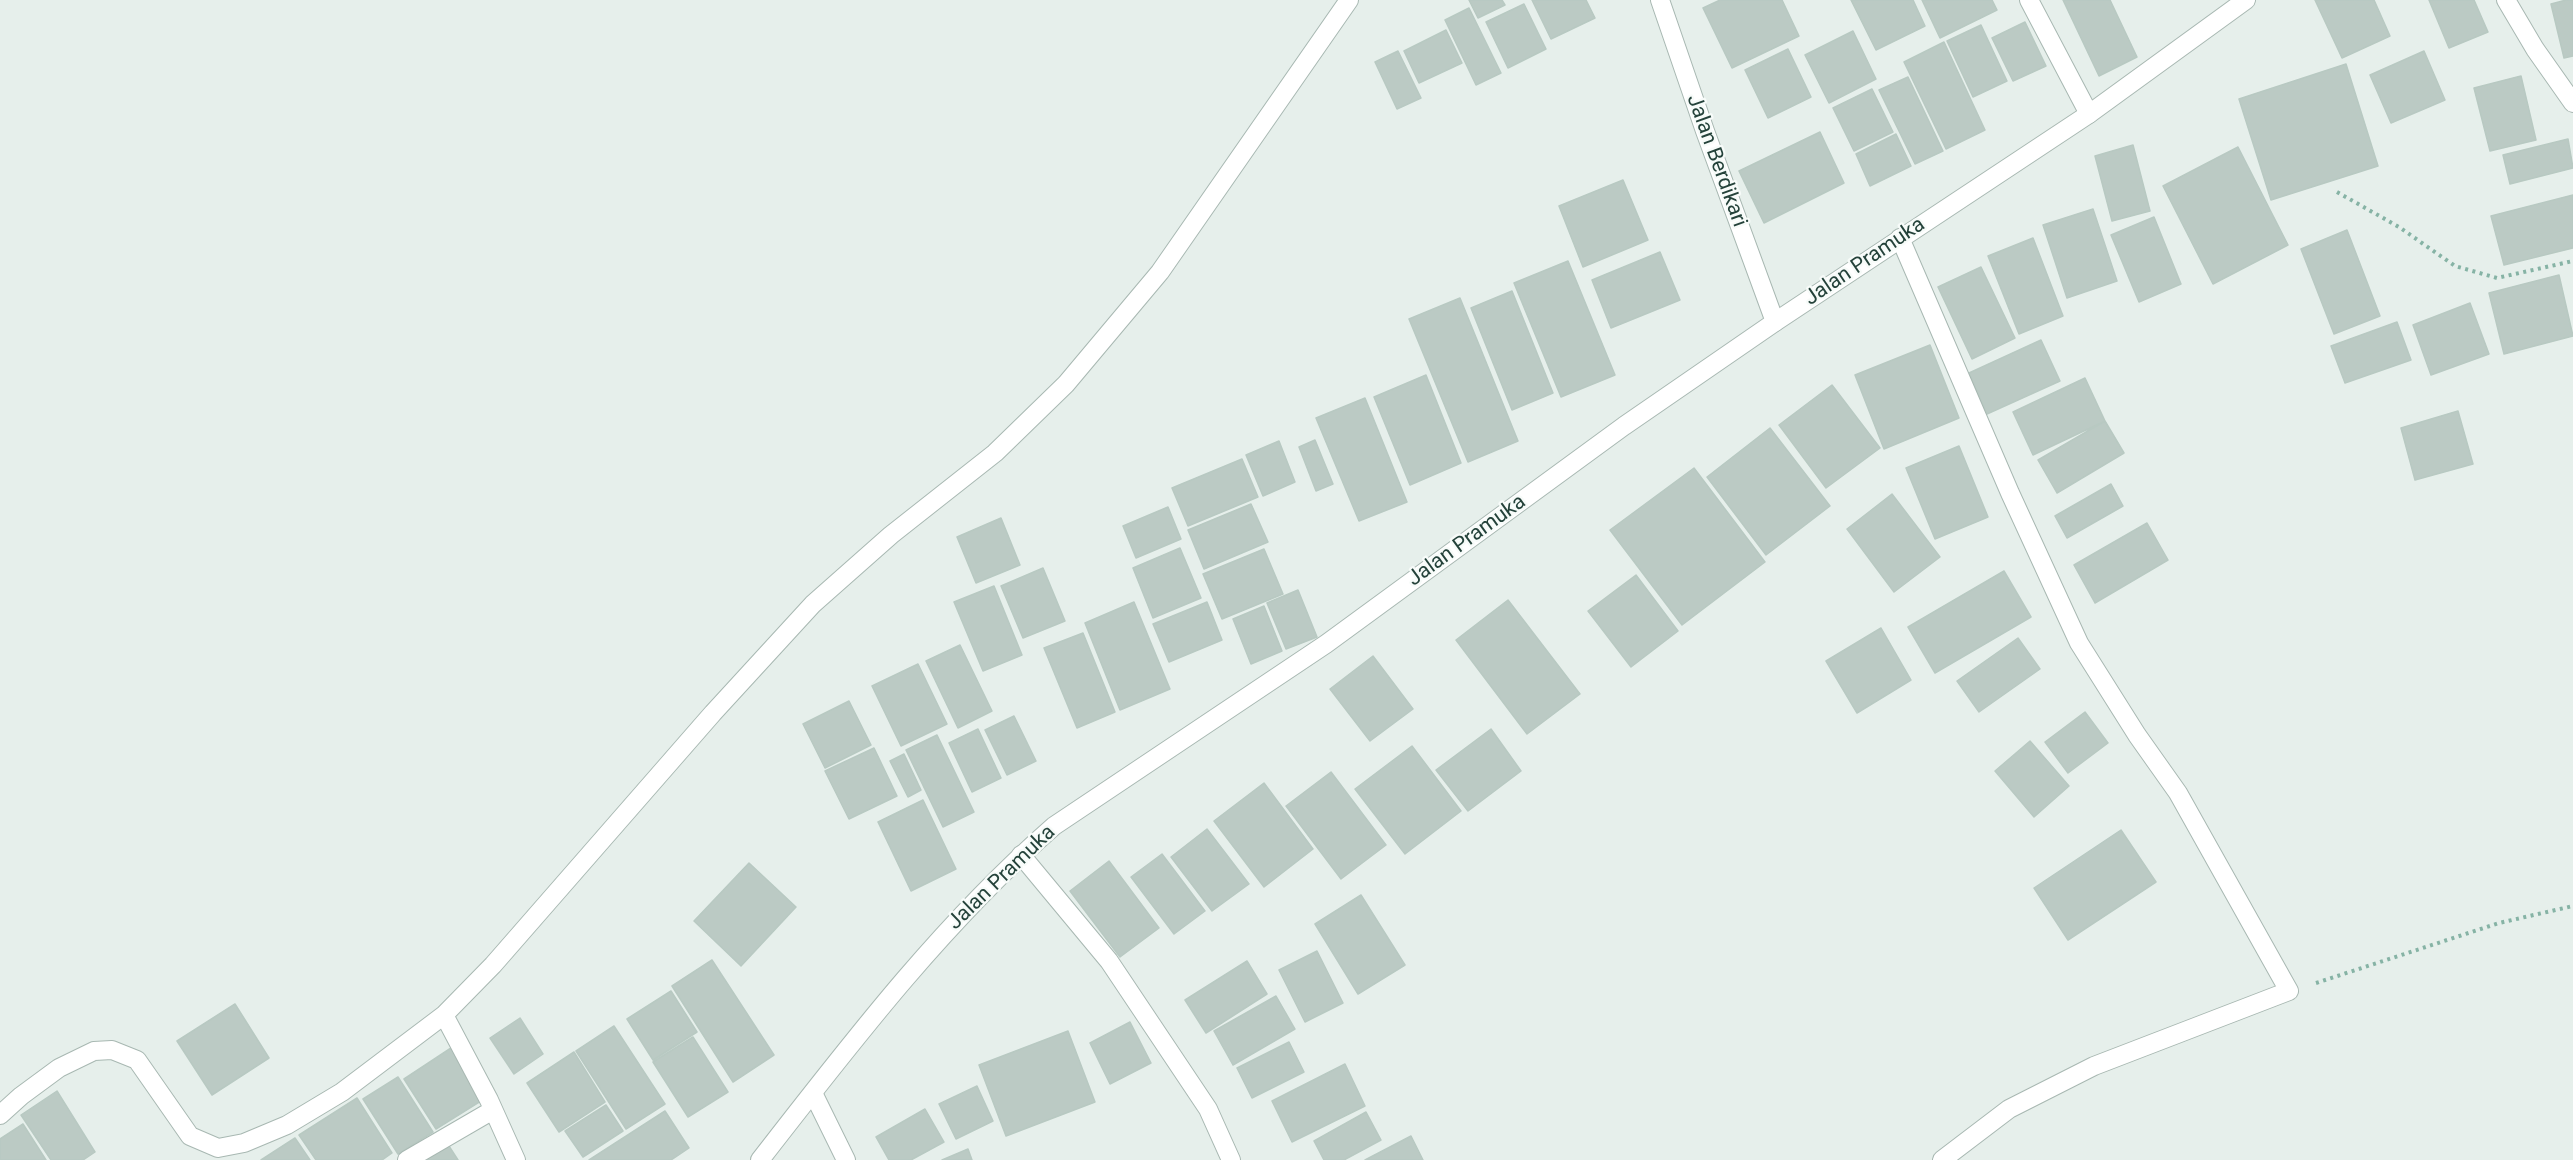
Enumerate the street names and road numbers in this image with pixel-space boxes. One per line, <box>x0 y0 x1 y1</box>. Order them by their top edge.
street label: Jalan Berdikari <box>1680 92 1752 230</box>
street label: Jalan Pramuka <box>1800 212 1930 312</box>
street label: Jalan Pramuka <box>1403 490 1531 592</box>
street label: Jalan Pramuka <box>943 820 1061 936</box>

